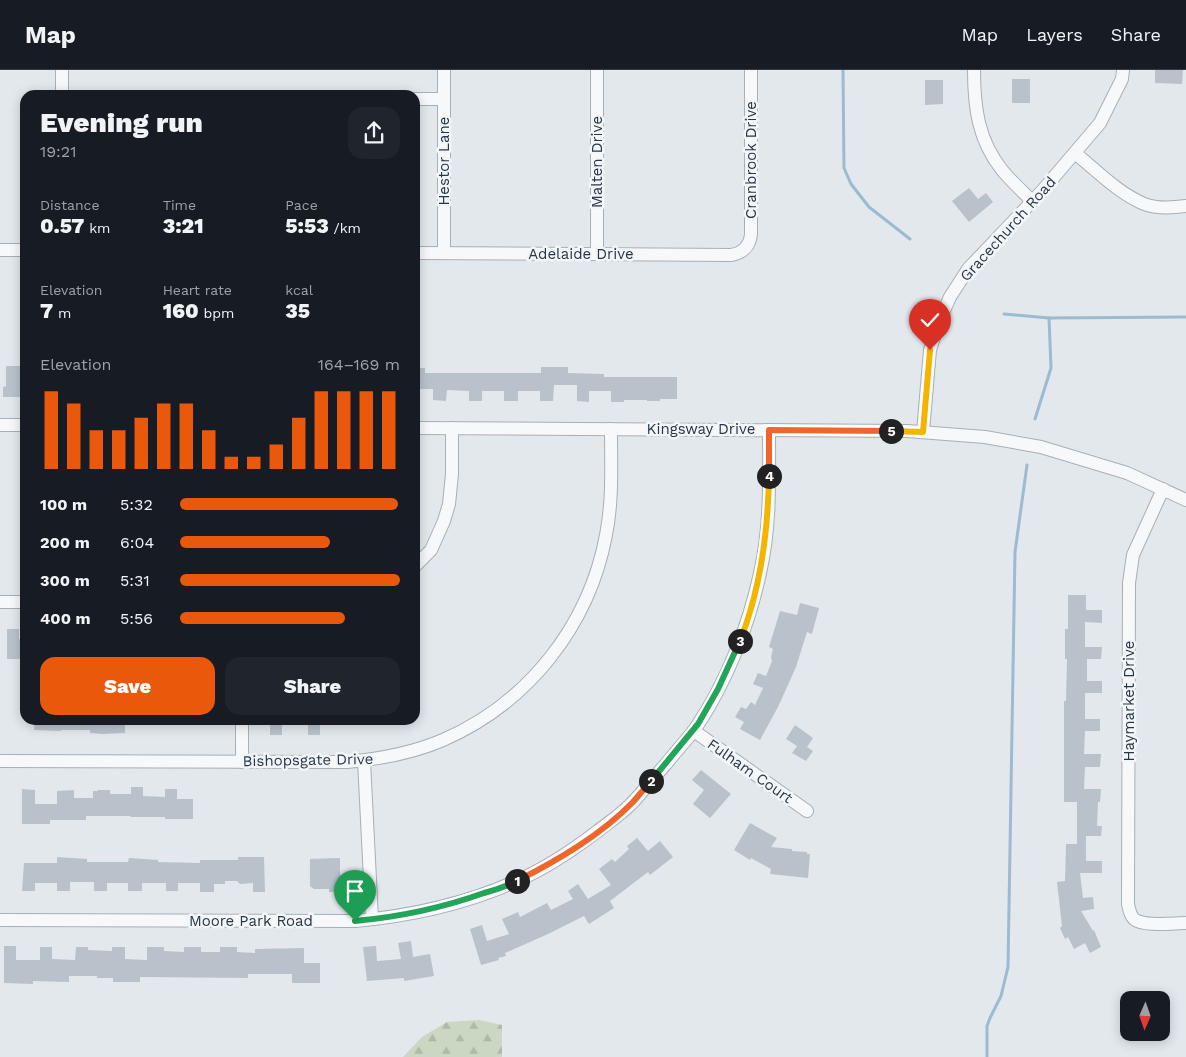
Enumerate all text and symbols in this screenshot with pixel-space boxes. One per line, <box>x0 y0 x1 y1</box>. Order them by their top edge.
text: Map <box>25 21 76 49</box>
text: Map <box>961 24 998 45</box>
text: Layers <box>1026 24 1083 45</box>
text: Share <box>1111 24 1161 45</box>
street label: Cranbrook Drive <box>742 101 760 219</box>
text: Evening run <box>40 106 203 139</box>
button: share <box>348 107 400 159</box>
street label: Hestor Lane <box>435 116 453 206</box>
street label: Malten Drive <box>588 116 606 208</box>
text: 19:21 <box>40 142 76 161</box>
street label: Gracechurch Road <box>956 173 1060 285</box>
text: Distance <box>40 197 100 213</box>
text: Time <box>163 197 196 213</box>
text: Pace <box>285 197 318 213</box>
text: 0.57 <box>40 213 84 238</box>
text: 3:21 <box>163 213 204 238</box>
text: 5:53 <box>285 213 329 238</box>
text: km <box>84 220 110 236</box>
text: /km <box>329 220 361 236</box>
street label: Adelaide Drive <box>528 245 634 263</box>
text: Elevation <box>40 282 103 298</box>
text: Heart rate <box>163 282 232 298</box>
text: kcal <box>285 282 313 298</box>
text: 7 <box>40 298 53 323</box>
text: 160 <box>163 298 199 323</box>
text: 35 <box>285 298 310 323</box>
pin <box>909 299 951 350</box>
text: m <box>53 305 71 321</box>
text: bpm <box>199 305 234 321</box>
icon: check <box>916 306 944 334</box>
text: Elevation <box>40 355 111 374</box>
text: 164–169 m <box>318 355 400 374</box>
pin: 5 <box>878 418 904 444</box>
street label: Kingsway Drive <box>647 420 755 438</box>
text: 5 <box>887 423 896 439</box>
pin: 4 <box>756 464 782 488</box>
text: 4 <box>765 468 774 484</box>
text: 100 m <box>40 495 87 514</box>
text: 5:32 <box>120 495 153 514</box>
text: 200 m <box>40 533 90 552</box>
text: 6:04 <box>120 533 154 552</box>
text: 300 m <box>40 571 90 590</box>
text: 5:31 <box>120 571 150 590</box>
text: 400 m <box>40 609 91 628</box>
text: 5:56 <box>120 609 153 628</box>
pin: 3 <box>728 628 752 654</box>
text: 3 <box>736 633 745 649</box>
street label: Haymarket Drive <box>1120 641 1138 762</box>
button: Save <box>40 657 215 715</box>
button: Share <box>225 657 400 715</box>
street label: Fulham Court <box>704 735 797 807</box>
street label: Bishopsgate Drive <box>242 750 374 770</box>
pin: 2 <box>638 768 664 794</box>
text: 2 <box>647 773 656 789</box>
pin: 1 <box>504 868 530 894</box>
pin <box>334 870 376 921</box>
text: 1 <box>514 873 521 889</box>
icon: arrive <box>341 877 369 905</box>
street label: Moore Park Road <box>189 912 313 930</box>
north arrow <box>1120 991 1170 1041</box>
map controls <box>1120 991 1170 1041</box>

